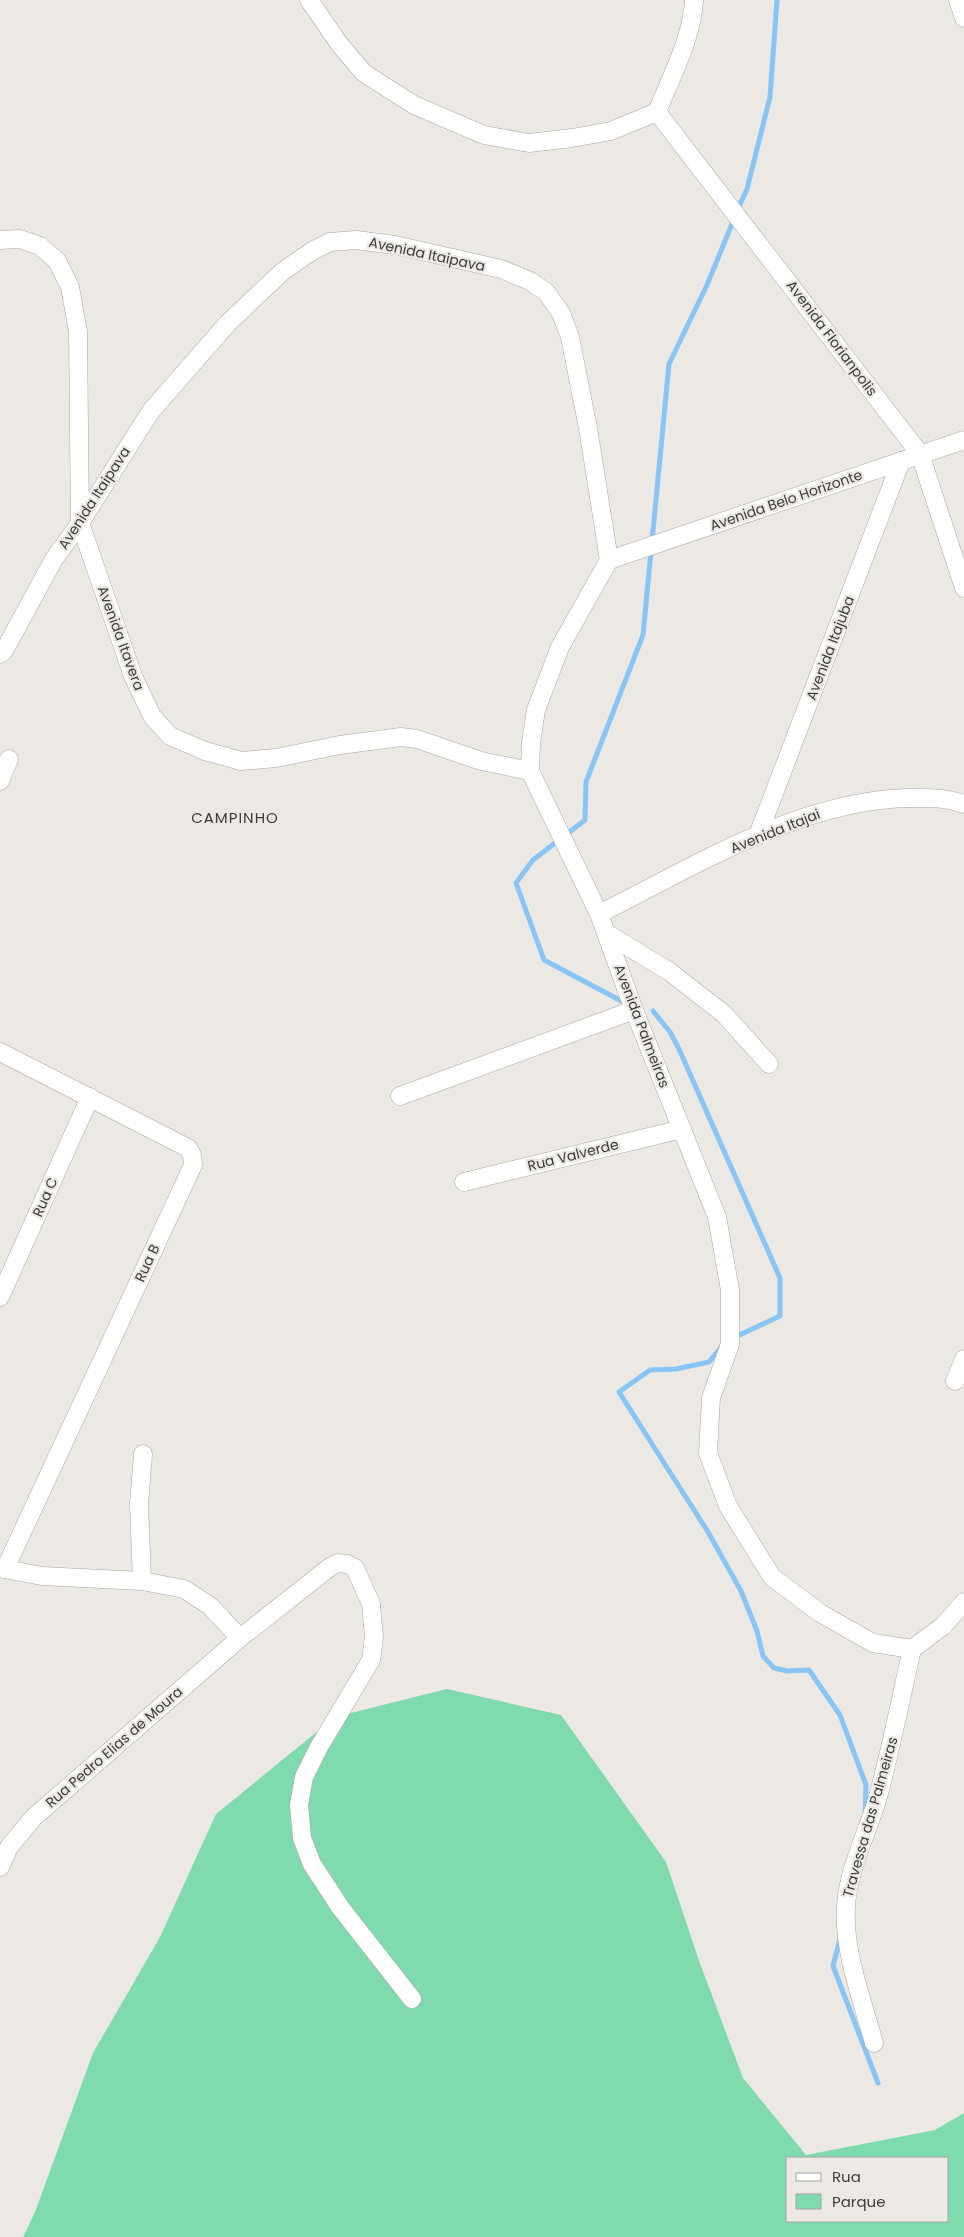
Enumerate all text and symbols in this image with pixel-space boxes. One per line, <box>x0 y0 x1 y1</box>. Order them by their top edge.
street label: Avenida Itaipava <box>367 232 487 276</box>
street label: Avenida Florianpolis <box>782 276 882 400</box>
street label: Avenida Itaipava <box>53 443 135 553</box>
street label: Avenida Belo Horizonte <box>707 464 865 535</box>
street label: Avenida Itavera <box>93 583 149 693</box>
street label: Avenida Itajuba <box>801 593 859 703</box>
street label: Avenida Itajai <box>727 804 823 858</box>
district label: CAMPINHO <box>191 807 279 828</box>
street label: Avenida Palmeiras <box>609 961 675 1091</box>
street label: Rua Valverde <box>525 1134 621 1176</box>
street label: Rua C <box>27 1174 63 1220</box>
street label: Rua B <box>130 1241 164 1285</box>
street label: Rua Pedro Elias de Moura <box>41 1682 187 1812</box>
street label: Travessa das Palmeiras <box>837 1734 903 1900</box>
legend <box>786 2157 949 2222</box>
text: Rua <box>832 2166 861 2187</box>
text: Parque <box>832 2191 885 2212</box>

